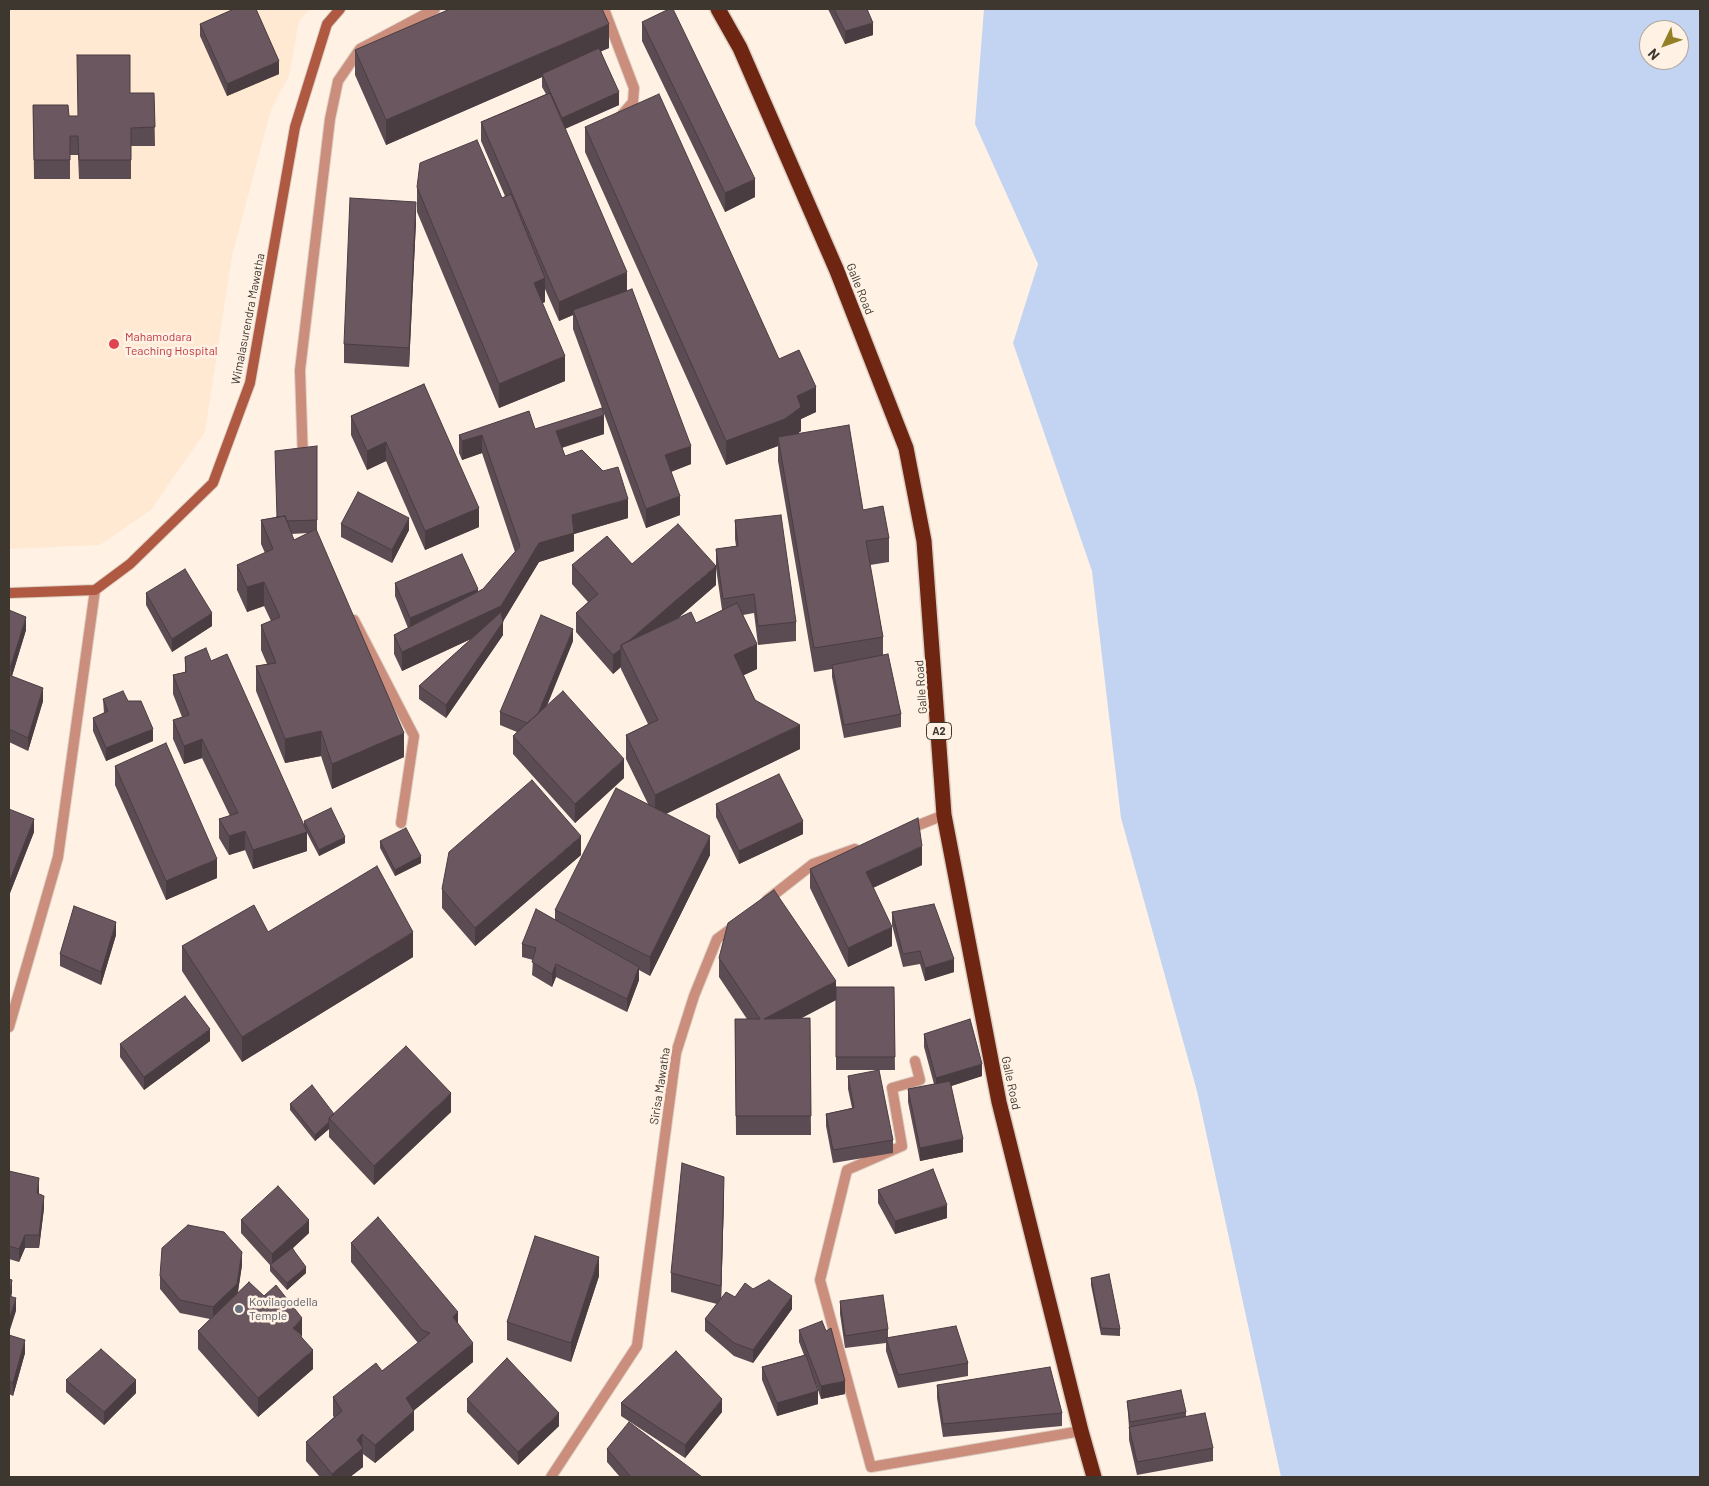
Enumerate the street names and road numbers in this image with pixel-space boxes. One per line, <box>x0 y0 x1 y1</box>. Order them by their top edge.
street label: Wimalasurendra Mawatha <box>228 252 268 386</box>
street label: Galle Road <box>843 261 877 317</box>
street label: Galle Road <box>912 659 930 715</box>
road number: A2 <box>926 722 952 739</box>
street label: Sirisa Mawatha <box>647 1046 673 1126</box>
street label: Galle Road <box>998 1055 1024 1111</box>

